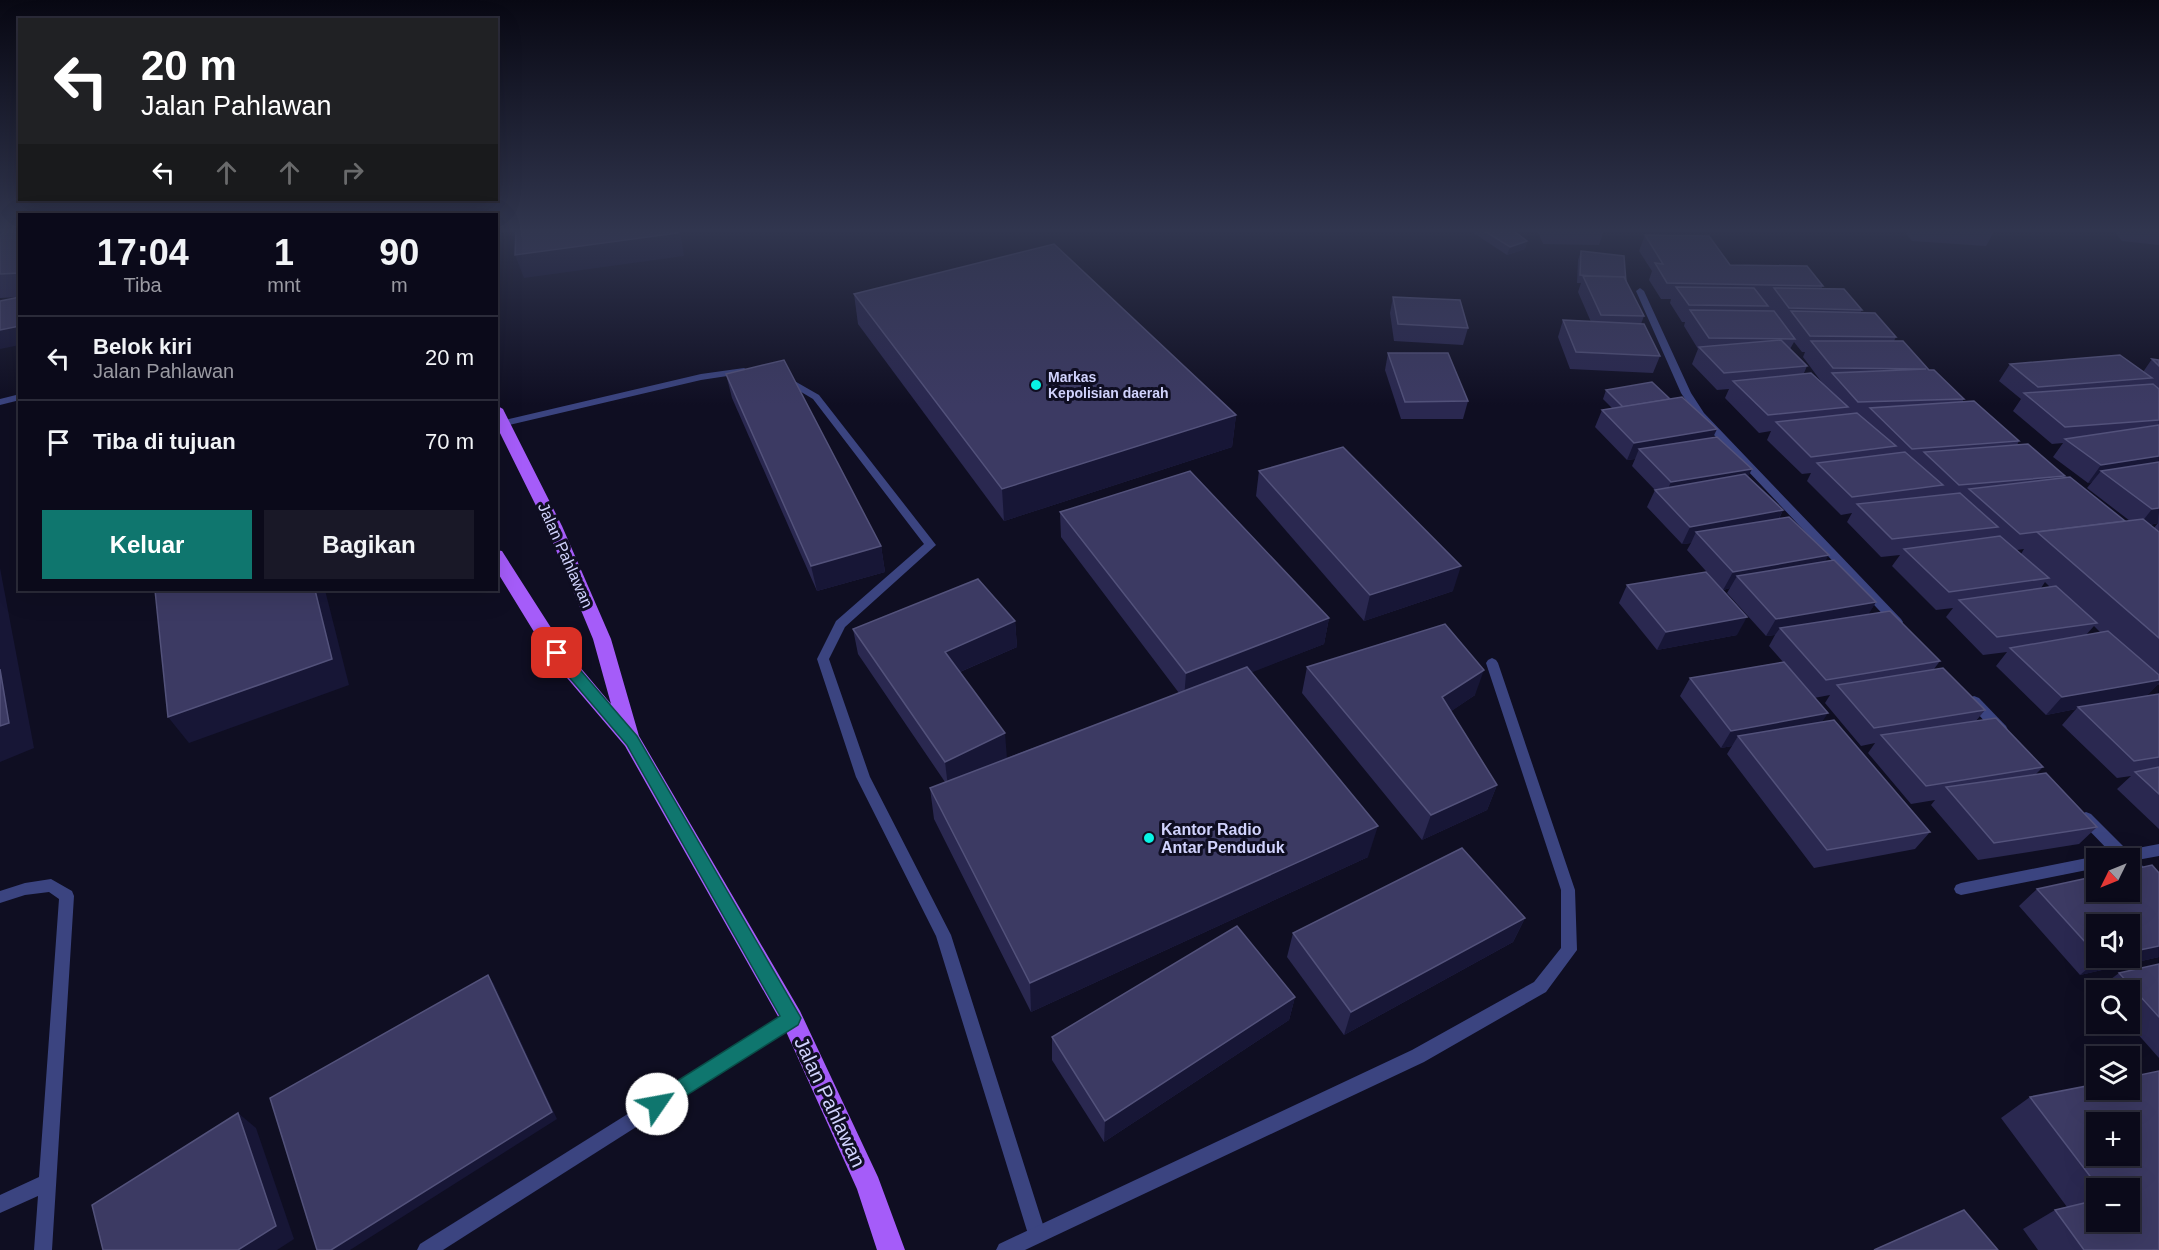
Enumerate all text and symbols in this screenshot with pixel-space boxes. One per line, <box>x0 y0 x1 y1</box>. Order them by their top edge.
icon: left <box>42 42 120 120</box>
text: 20 m <box>141 42 237 89</box>
text: Jalan Pahlawan <box>141 91 332 121</box>
icon: left <box>147 156 180 189</box>
icon: ahead <box>210 156 243 189</box>
icon: ahead <box>273 156 306 189</box>
icon: right <box>336 156 369 189</box>
text: 17:04 <box>97 232 189 273</box>
text: 1 <box>274 232 294 273</box>
text: 90 <box>379 232 419 273</box>
text: Tiba <box>124 274 162 296</box>
text: mnt <box>267 274 301 296</box>
text: m <box>391 274 408 296</box>
text: Belok kiri <box>93 334 192 359</box>
icon: left <box>42 342 75 375</box>
text: 20 m <box>425 345 474 370</box>
text: Jalan Pahlawan <box>93 360 234 382</box>
place label: Markas Kepolisian daerah <box>1048 369 1169 401</box>
marker: Markas Kepolisian daerah <box>1029 378 1043 392</box>
icon: arrive <box>42 426 75 459</box>
text: Tiba di tujuan <box>93 429 236 454</box>
text: 70 m <box>425 429 474 454</box>
street label: Jalan Pahlawan <box>535 500 596 610</box>
button: Keluar <box>42 510 252 579</box>
button: Bagikan <box>264 510 474 579</box>
pin <box>531 627 582 678</box>
icon: arrive <box>540 636 573 669</box>
place label: Kantor Radio Antar Penduduk <box>1161 821 1285 856</box>
marker: Kantor Radio Antar Penduduk <box>1142 831 1156 845</box>
north arrow <box>2086 848 2140 902</box>
map controls <box>2086 848 2140 1232</box>
button: sound <box>2086 914 2140 968</box>
button: search <box>2086 980 2140 1034</box>
street label: Jalan Pahlawan <box>790 1033 870 1171</box>
button: layers <box>2086 1046 2140 1100</box>
position arrow <box>625 1072 689 1136</box>
button: + <box>2086 1112 2140 1166</box>
button: − <box>2086 1178 2140 1232</box>

